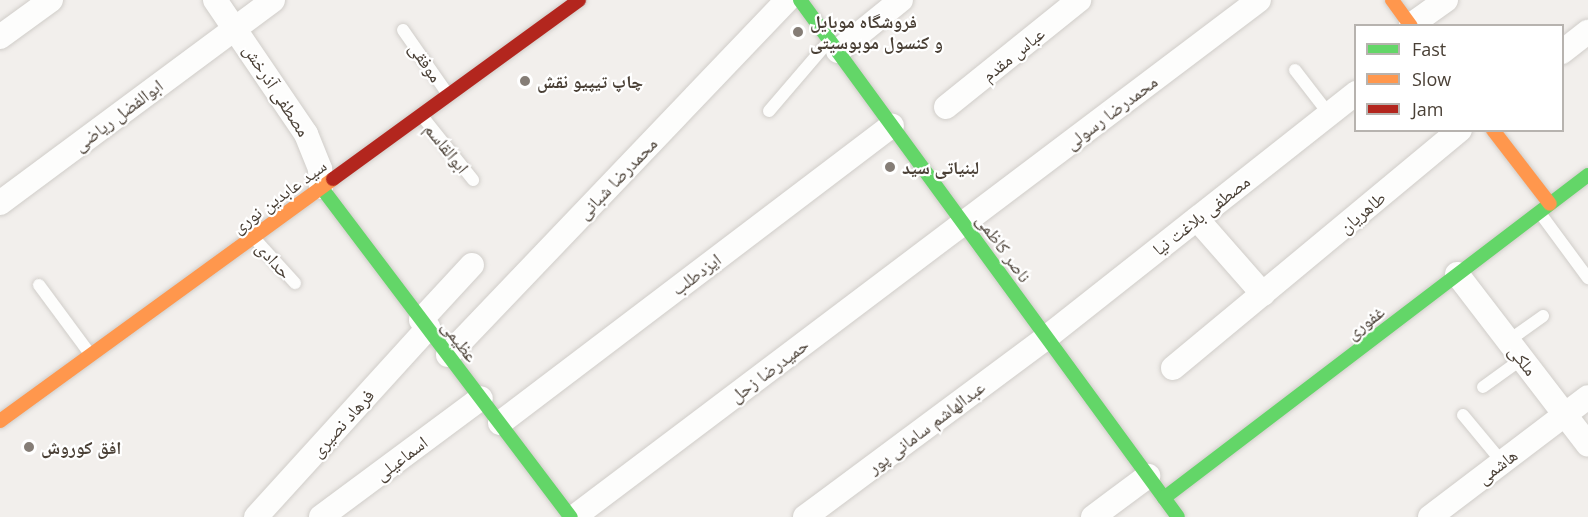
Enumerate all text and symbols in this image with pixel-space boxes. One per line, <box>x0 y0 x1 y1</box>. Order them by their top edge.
place label: فروشگاه موبایل و کنسول موبوسیتی <box>810 11 943 54</box>
street label: عباس مقدم <box>977 22 1049 86</box>
legend <box>1354 24 1564 132</box>
marker: فروشگاه موبایل و کنسول موبوسیتی <box>791 25 805 39</box>
text: Fast <box>1412 37 1446 61</box>
street label: موفقی <box>405 38 447 86</box>
street label: مصطفی آذرخش <box>239 40 315 140</box>
text: Slow <box>1412 67 1451 91</box>
place label: چاپ تیپیو نقش <box>537 70 643 92</box>
street label: محمدرضا رسولی <box>1061 70 1161 154</box>
street label: ابوالفضل ریاضی <box>69 74 167 156</box>
marker: چاپ تیپیو نقش <box>518 74 532 88</box>
text: Jam <box>1412 97 1444 121</box>
street label: ابوالقاسم <box>420 118 474 178</box>
street label: محمدرضا شبانی <box>573 133 661 223</box>
street label: سید عابدین نوری <box>228 154 330 238</box>
place label: لبنیاتی سید <box>902 156 979 178</box>
marker: لبنیاتی سید <box>883 160 897 174</box>
street label: مصطفی بلاغت نیا <box>1148 170 1254 260</box>
street label: طاهریان <box>1334 186 1390 238</box>
street label: ناصر کاظمی <box>972 210 1036 286</box>
street label: حدادی <box>252 237 296 283</box>
street label: ایزدطلب <box>667 248 725 300</box>
street label: غفوری <box>1342 301 1388 343</box>
street label: عظیمی <box>437 316 483 366</box>
street label: حمیدرضا زحل <box>725 333 813 407</box>
street label: ملکی <box>1504 340 1542 380</box>
street label: عبدالهاشم سامانی پور <box>863 376 989 478</box>
street label: فرهاد نصیری <box>306 384 378 462</box>
street label: اسماعیلی <box>370 431 432 485</box>
place label: افق کوروش <box>41 436 121 458</box>
marker: افق کوروش <box>22 440 36 454</box>
street label: هاشمی <box>1472 444 1522 488</box>

